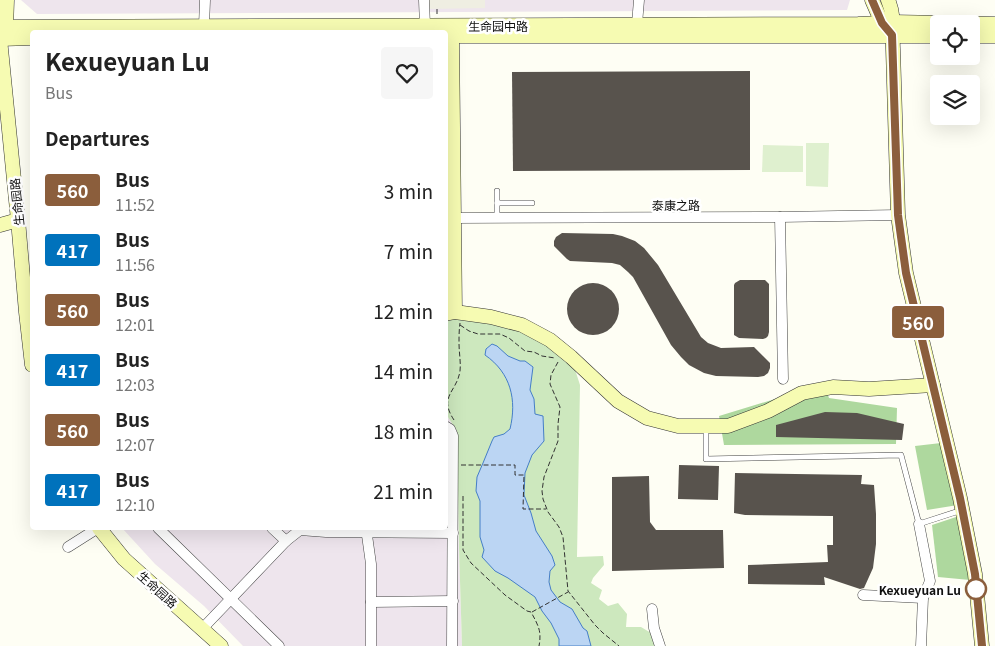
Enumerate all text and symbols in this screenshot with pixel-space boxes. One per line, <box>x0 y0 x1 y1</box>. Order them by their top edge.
map controls <box>930 15 980 125</box>
button: locate <box>930 15 980 65</box>
street label: 生命园中路 <box>468 17 528 34</box>
text: Kexueyuan Lu <box>45 43 210 78</box>
button: heart <box>381 47 433 99</box>
button: layers <box>930 75 980 125</box>
text: Bus <box>45 80 73 104</box>
text: Departures <box>45 124 150 151</box>
text: Bus <box>115 165 149 192</box>
street label: 生命园路 <box>5 177 27 227</box>
text: 560 <box>57 177 88 203</box>
text: 3 min <box>384 177 433 204</box>
text: 11:52 <box>115 192 155 216</box>
street label: 泰康之路 <box>652 196 700 213</box>
text: Bus <box>115 225 149 252</box>
text: 417 <box>57 237 88 263</box>
text: 7 min <box>384 237 433 264</box>
text: 11:56 <box>115 252 155 276</box>
text: Bus <box>115 285 149 312</box>
text: 560 <box>57 297 88 323</box>
text: 12 min <box>373 297 433 324</box>
line badge: 560 <box>889 306 947 338</box>
text: 560 <box>902 309 934 335</box>
text: 12:01 <box>115 312 155 336</box>
text: Bus <box>115 345 149 372</box>
text: 417 <box>57 357 88 383</box>
text: 14 min <box>373 357 433 384</box>
text: 12:03 <box>115 372 155 396</box>
text: Bus <box>115 405 149 432</box>
text: 560 <box>57 417 88 443</box>
text: 18 min <box>373 417 433 444</box>
text: 12:07 <box>115 432 155 456</box>
text: Bus <box>115 465 149 492</box>
text: 417 <box>57 477 88 503</box>
text: 21 min <box>373 477 433 504</box>
text: 12:10 <box>115 492 155 516</box>
street label: 生命园路 <box>134 567 182 611</box>
marker: Kexueyuan Lu <box>965 578 987 600</box>
place label: Kexueyuan Lu <box>879 581 961 598</box>

